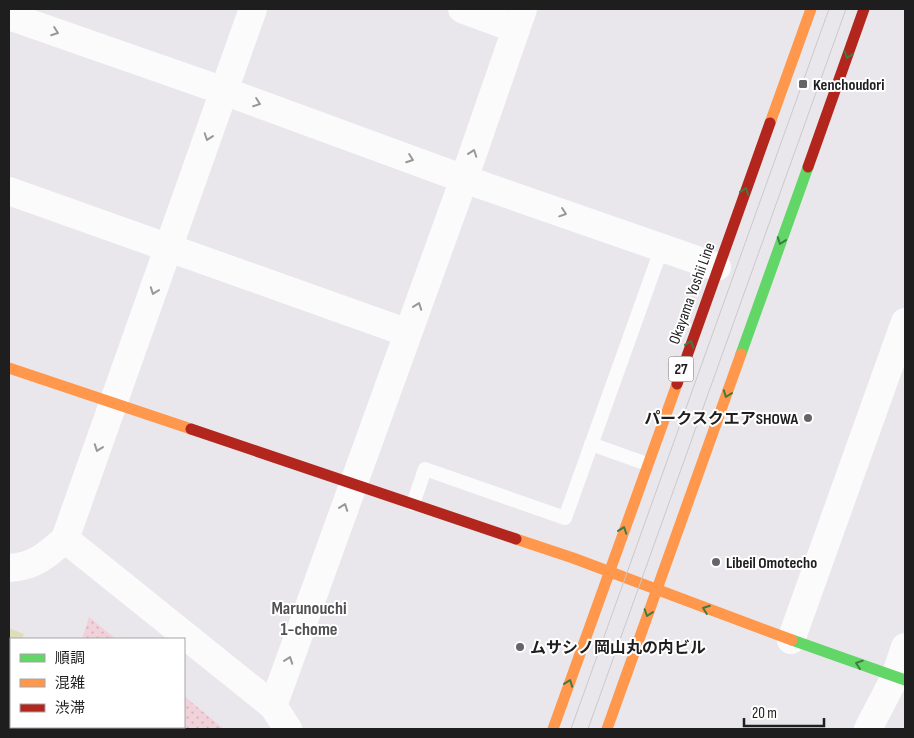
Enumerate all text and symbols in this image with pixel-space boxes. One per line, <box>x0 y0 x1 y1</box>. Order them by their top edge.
one-way arrow <box>50 26 59 36</box>
one-way arrow <box>844 50 854 58</box>
place label: Kenchoudori <box>813 76 885 95</box>
marker: Kenchoudori <box>797 78 809 90</box>
one-way arrow <box>253 97 261 107</box>
one-way arrow <box>204 133 214 141</box>
one-way arrow <box>467 149 477 158</box>
one-way arrow <box>405 153 414 163</box>
one-way arrow <box>739 187 749 196</box>
one-way arrow <box>559 207 567 217</box>
one-way arrow <box>777 236 787 244</box>
street label: Okayama Yoshii Line <box>665 240 720 347</box>
one-way arrow <box>150 286 160 294</box>
one-way arrow <box>412 302 422 311</box>
one-way arrow <box>684 340 694 349</box>
road number: 27 <box>668 356 694 382</box>
one-way arrow <box>723 389 733 397</box>
place label: パークスクエアSHOWA <box>644 410 798 429</box>
marker: パークスクエアSHOWA <box>802 412 814 424</box>
one-way arrow <box>94 443 104 452</box>
one-way arrow <box>338 504 348 512</box>
one-way arrow <box>618 526 628 535</box>
place label: Libeil Omotecho <box>726 554 817 573</box>
marker: Libeil Omotecho <box>710 556 722 568</box>
district label: Marunouchi 1-chome <box>271 598 347 640</box>
one-way arrow <box>703 605 711 615</box>
one-way arrow <box>644 608 654 616</box>
legend <box>10 638 185 728</box>
place label: ムサシノ岡山丸の内ビル <box>530 639 706 658</box>
marker: ムサシノ岡山丸の内ビル <box>514 641 526 653</box>
text: 順調 <box>55 649 85 668</box>
one-way arrow <box>283 657 293 665</box>
one-way arrow <box>855 660 864 670</box>
text: 混雑 <box>55 674 85 693</box>
one-way arrow <box>563 680 573 688</box>
scale bar <box>744 696 824 728</box>
text: 渋滞 <box>55 699 85 718</box>
text: 20 m <box>752 704 777 723</box>

